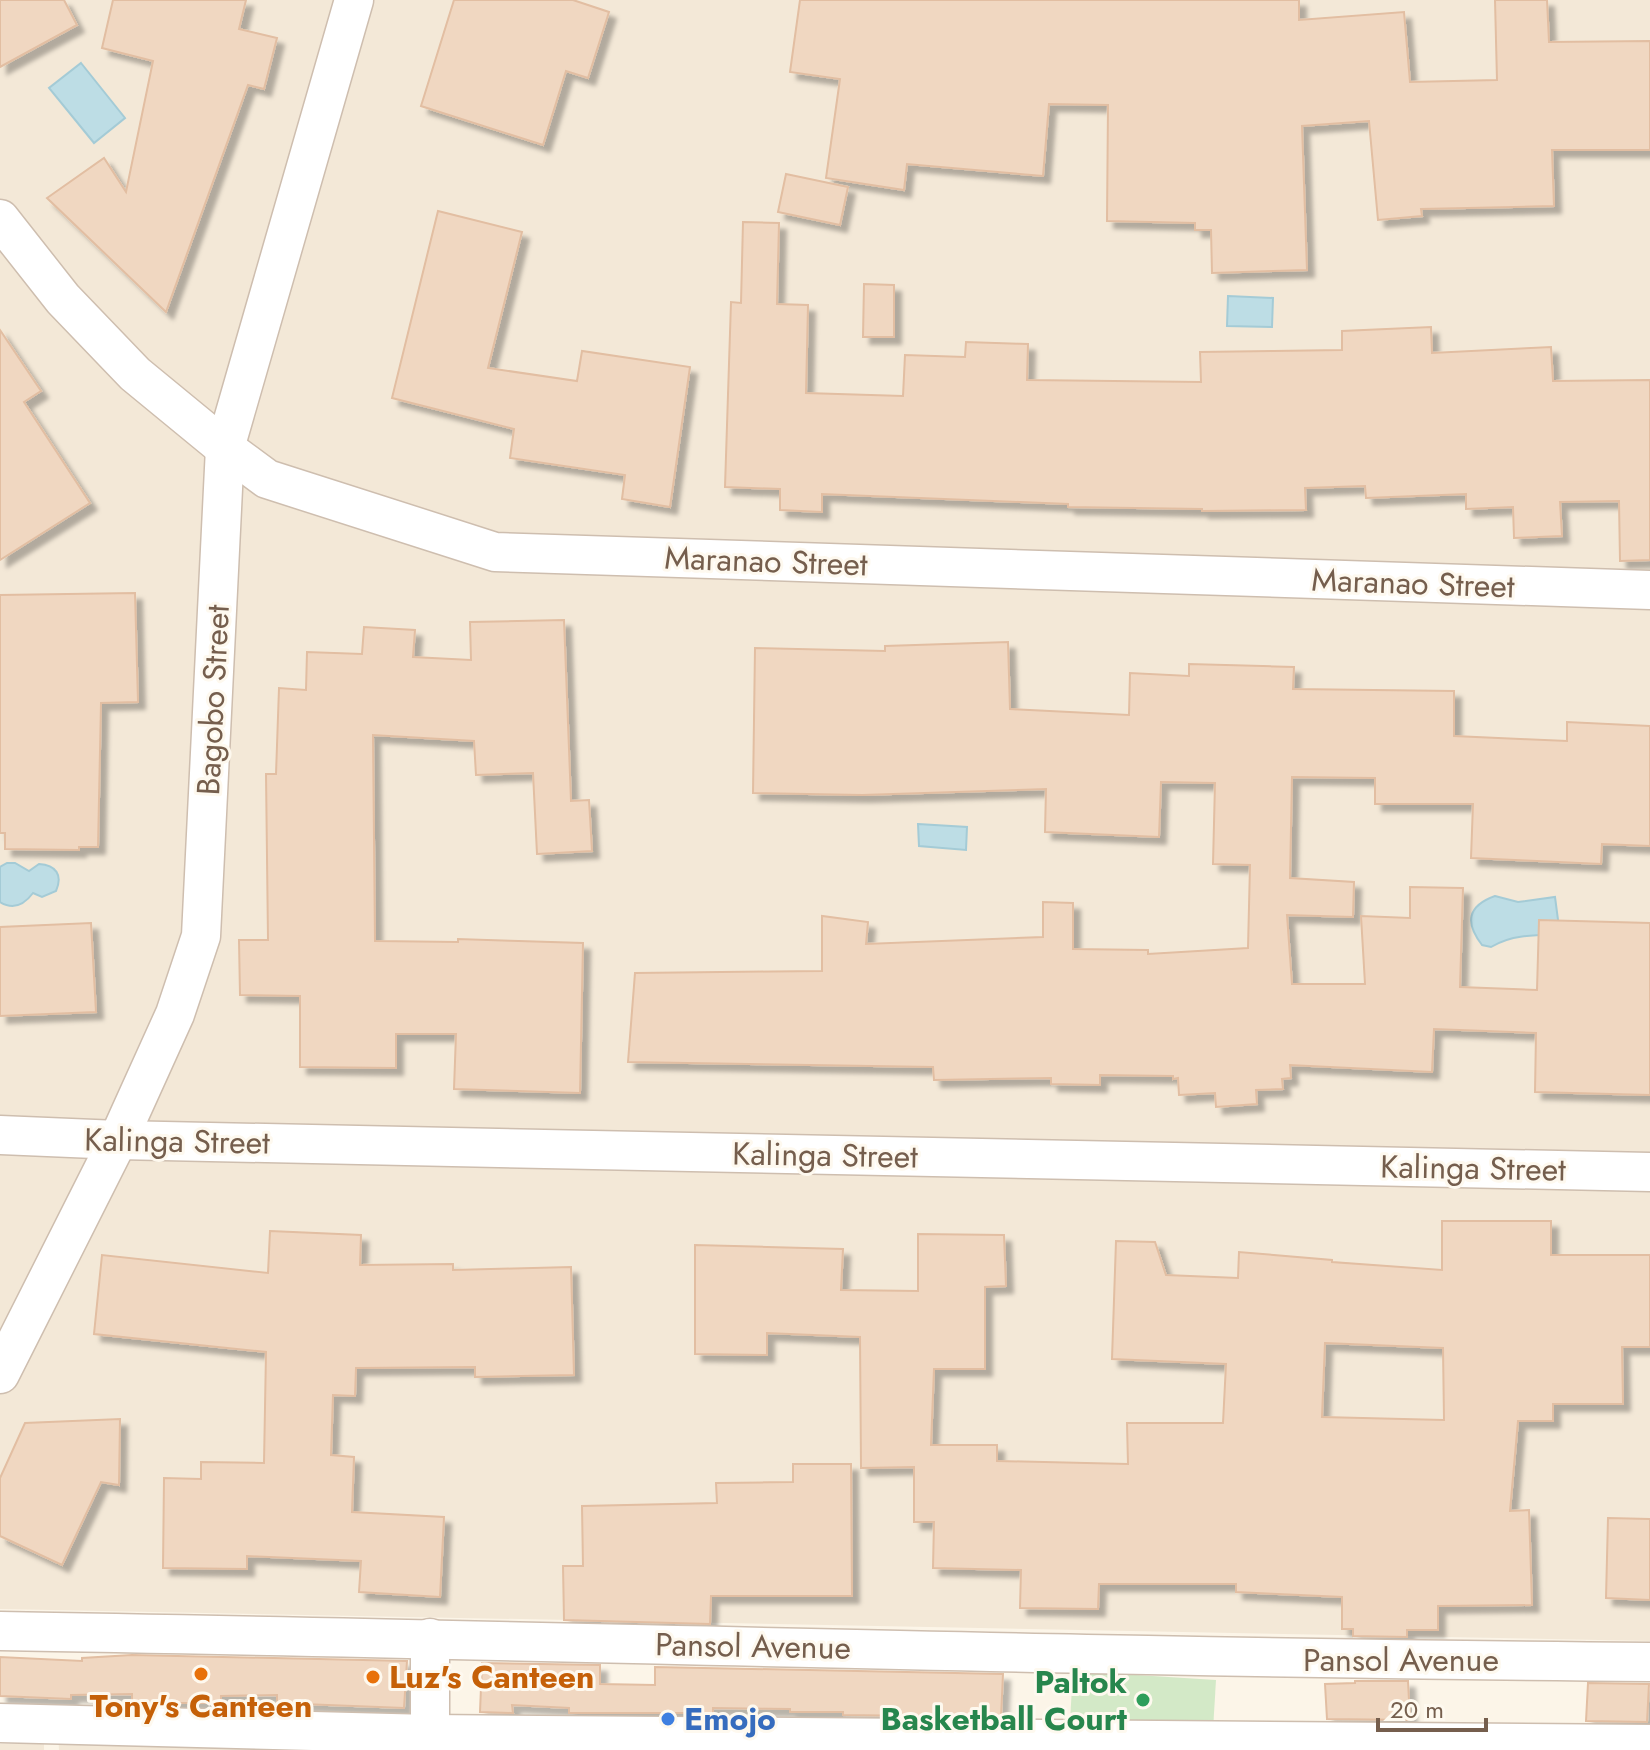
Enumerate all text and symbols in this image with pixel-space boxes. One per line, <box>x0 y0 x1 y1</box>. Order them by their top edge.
street label: Maranao Street <box>664 534 869 588</box>
street label: Maranao Street <box>1311 556 1516 610</box>
street label: Bagobo Street <box>185 603 241 796</box>
street label: Kalinga Street <box>84 1116 270 1166</box>
street label: Kalinga Street <box>732 1130 918 1180</box>
street label: Kalinga Street <box>1380 1143 1566 1193</box>
street label: Pansol Avenue <box>655 1621 851 1671</box>
street label: Pansol Avenue <box>1303 1637 1499 1683</box>
place label: Luz's Canteen <box>389 1654 595 1700</box>
place label: Paltok Basketball Court <box>881 1659 1128 1742</box>
marker: Tony's Canteen <box>192 1665 210 1683</box>
marker: Luz's Canteen <box>364 1668 382 1686</box>
scale bar <box>1378 1682 1486 1732</box>
place label: Tony's Canteen <box>90 1683 312 1729</box>
marker: Paltok Basketball Court <box>1134 1691 1152 1709</box>
text: 20 m <box>1390 1692 1444 1727</box>
place label: Emojo <box>684 1696 776 1742</box>
marker: Emojo <box>659 1710 677 1728</box>

